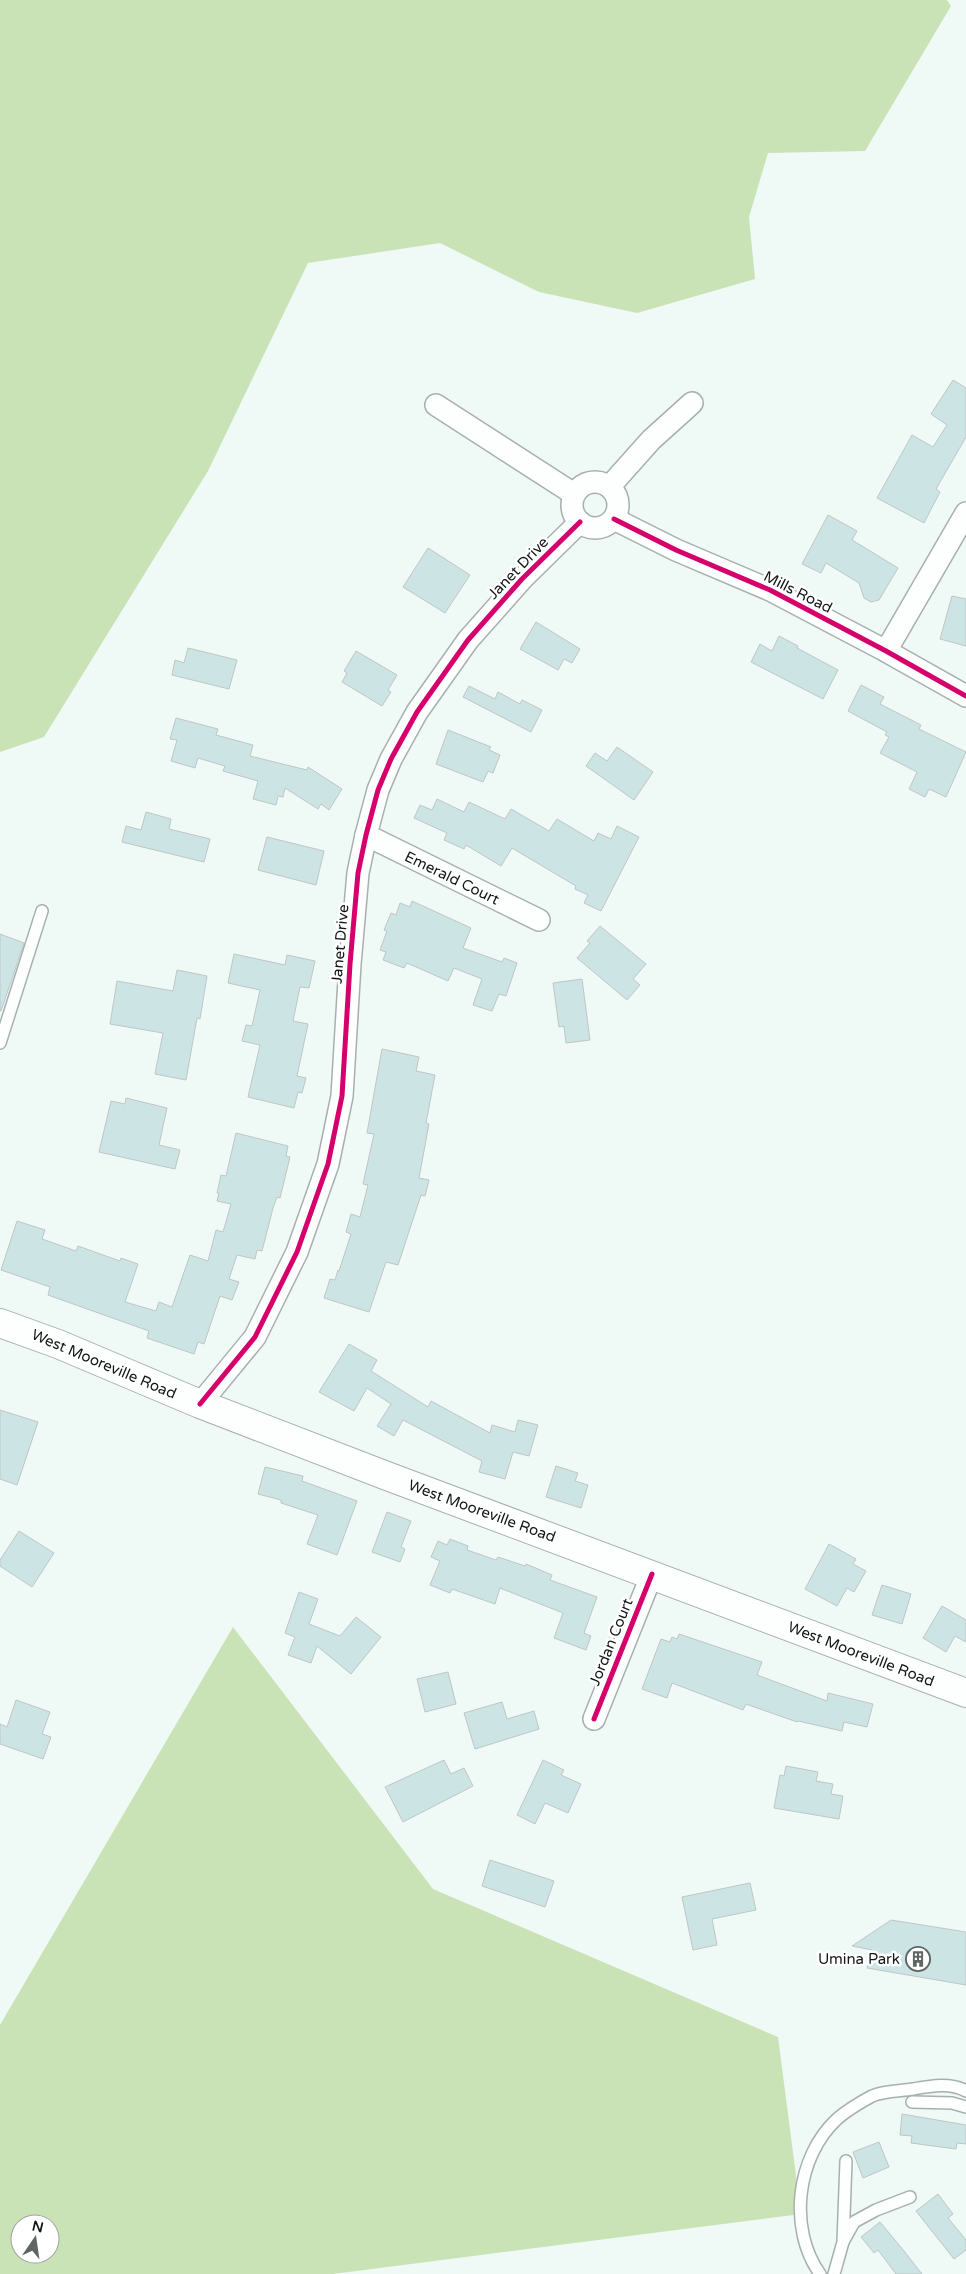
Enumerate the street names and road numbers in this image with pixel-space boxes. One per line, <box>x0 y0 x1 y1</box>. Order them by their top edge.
street label: Janet Drive <box>484 533 552 603</box>
street label: Mills Road <box>761 567 835 617</box>
street label: Emerald Court <box>402 847 502 909</box>
street label: Janet Drive <box>328 904 352 984</box>
street label: West Mooreville Road <box>29 1325 179 1403</box>
street label: West Mooreville Road <box>406 1476 558 1546</box>
street label: Jordan Court <box>585 1596 637 1688</box>
street label: West Mooreville Road <box>785 1618 937 1690</box>

